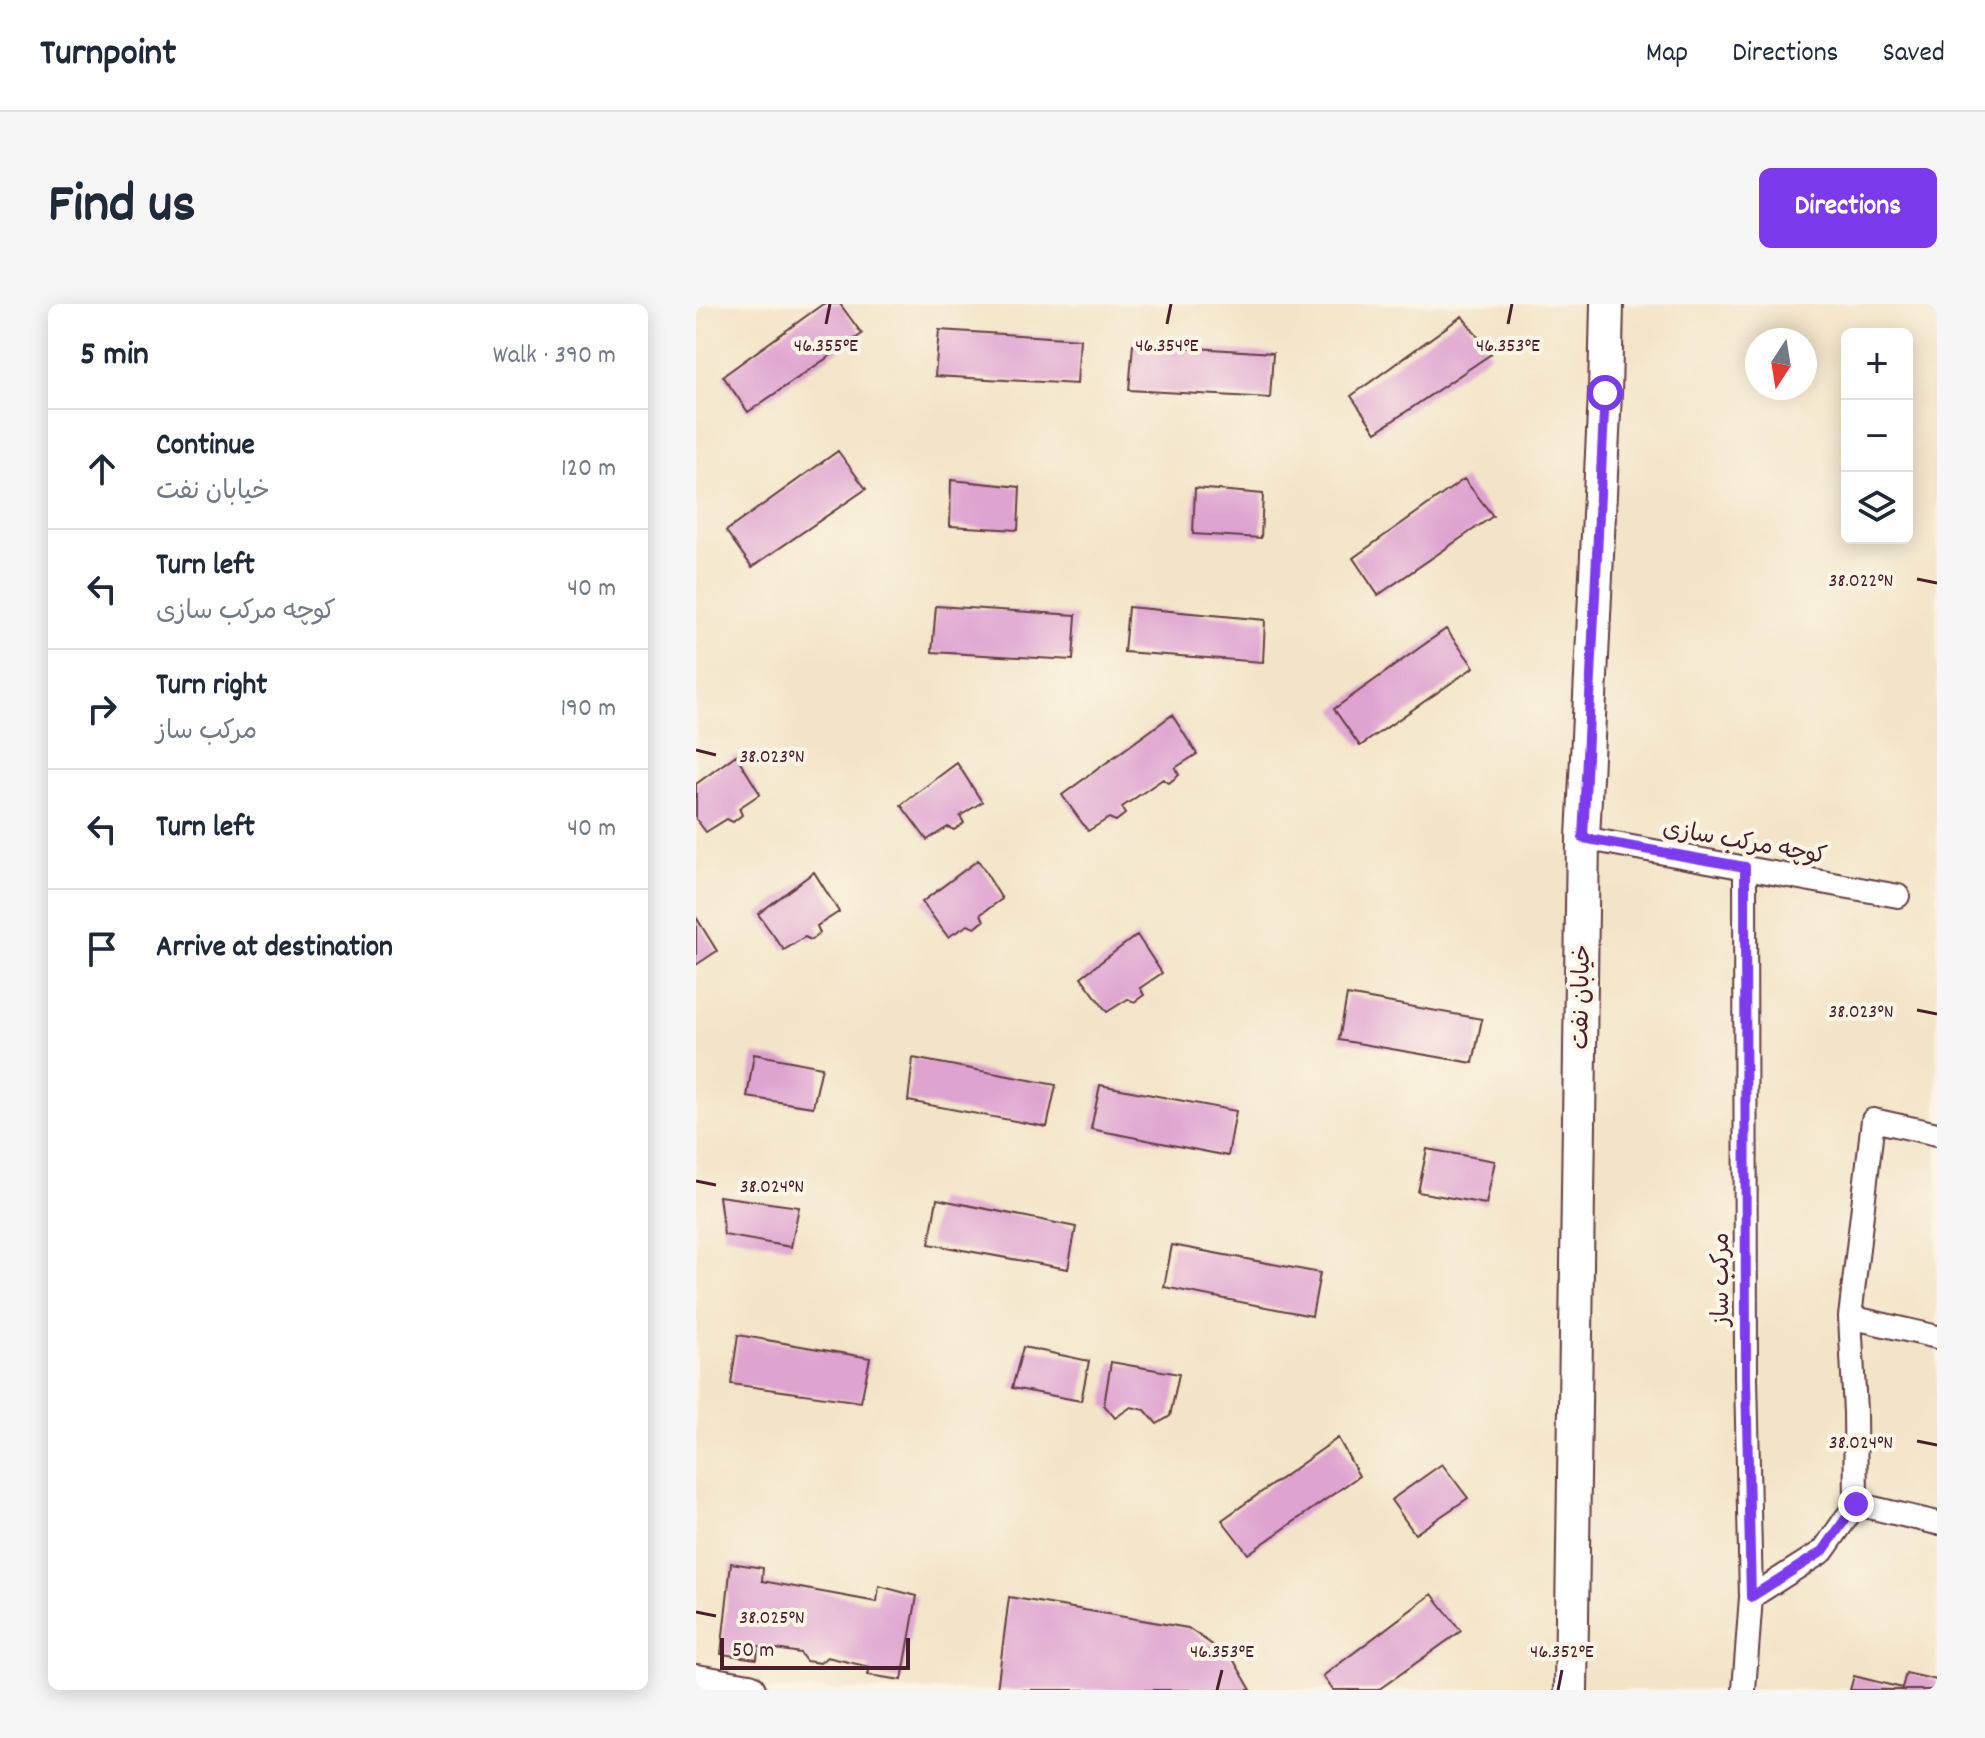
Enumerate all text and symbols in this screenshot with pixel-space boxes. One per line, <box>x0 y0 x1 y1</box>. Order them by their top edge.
text: Turnpoint <box>40 28 176 83</box>
text: Map <box>1646 35 1688 75</box>
text: Directions <box>1732 35 1838 75</box>
text: Saved <box>1882 35 1945 75</box>
text: Find us <box>48 168 196 248</box>
button: Directions <box>1759 168 1937 248</box>
north arrow <box>1745 328 1817 400</box>
map controls <box>1841 328 1913 544</box>
button: + <box>1841 328 1913 400</box>
text: 5 min <box>80 332 149 381</box>
text: 46.355°E <box>794 333 858 361</box>
text: 46.354°E <box>1135 333 1199 361</box>
text: 46.353°E <box>1476 333 1540 361</box>
text: Walk · 390 m <box>493 338 616 375</box>
route start <box>1587 375 1623 411</box>
button: − <box>1841 400 1913 472</box>
text: Continue <box>156 426 255 469</box>
icon: ahead <box>80 447 124 491</box>
text: 120 m <box>561 451 616 488</box>
button: layers <box>1841 472 1913 544</box>
text: خیابان نفت <box>156 474 270 511</box>
text: Turn left <box>156 546 255 589</box>
icon: left <box>80 567 124 611</box>
text: 38.022°N <box>1829 568 1893 596</box>
text: 40 m <box>567 571 616 608</box>
text: کوچه مرکب سازی <box>156 594 336 631</box>
text: Turn right <box>156 666 267 709</box>
icon: right <box>80 687 124 731</box>
text: 190 m <box>560 691 616 728</box>
text: مرکب ساز <box>156 714 257 751</box>
text: 38.023°N <box>739 744 805 772</box>
icon: left <box>80 807 124 851</box>
text: Turn left <box>156 808 255 851</box>
text: 40 m <box>567 811 616 848</box>
street label: کوچه مرکب سازی <box>1660 813 1829 875</box>
icon: arrive <box>80 927 124 971</box>
text: Arrive at destination <box>156 928 393 971</box>
street label: خیابان نفت <box>1565 944 1601 1050</box>
text: 38.023°N <box>1828 999 1894 1027</box>
text: 38.024°N <box>740 1174 804 1202</box>
street label: مرکب ساز <box>1706 1232 1740 1328</box>
text: 38.024°N <box>1829 1430 1893 1458</box>
route end <box>1838 1486 1874 1522</box>
text: 38.025°N <box>739 1605 805 1633</box>
scale bar <box>720 1634 910 1670</box>
text: 50 m <box>732 1636 774 1667</box>
text: 46.353°E <box>1190 1639 1254 1667</box>
text: 46.352°E <box>1530 1639 1594 1667</box>

